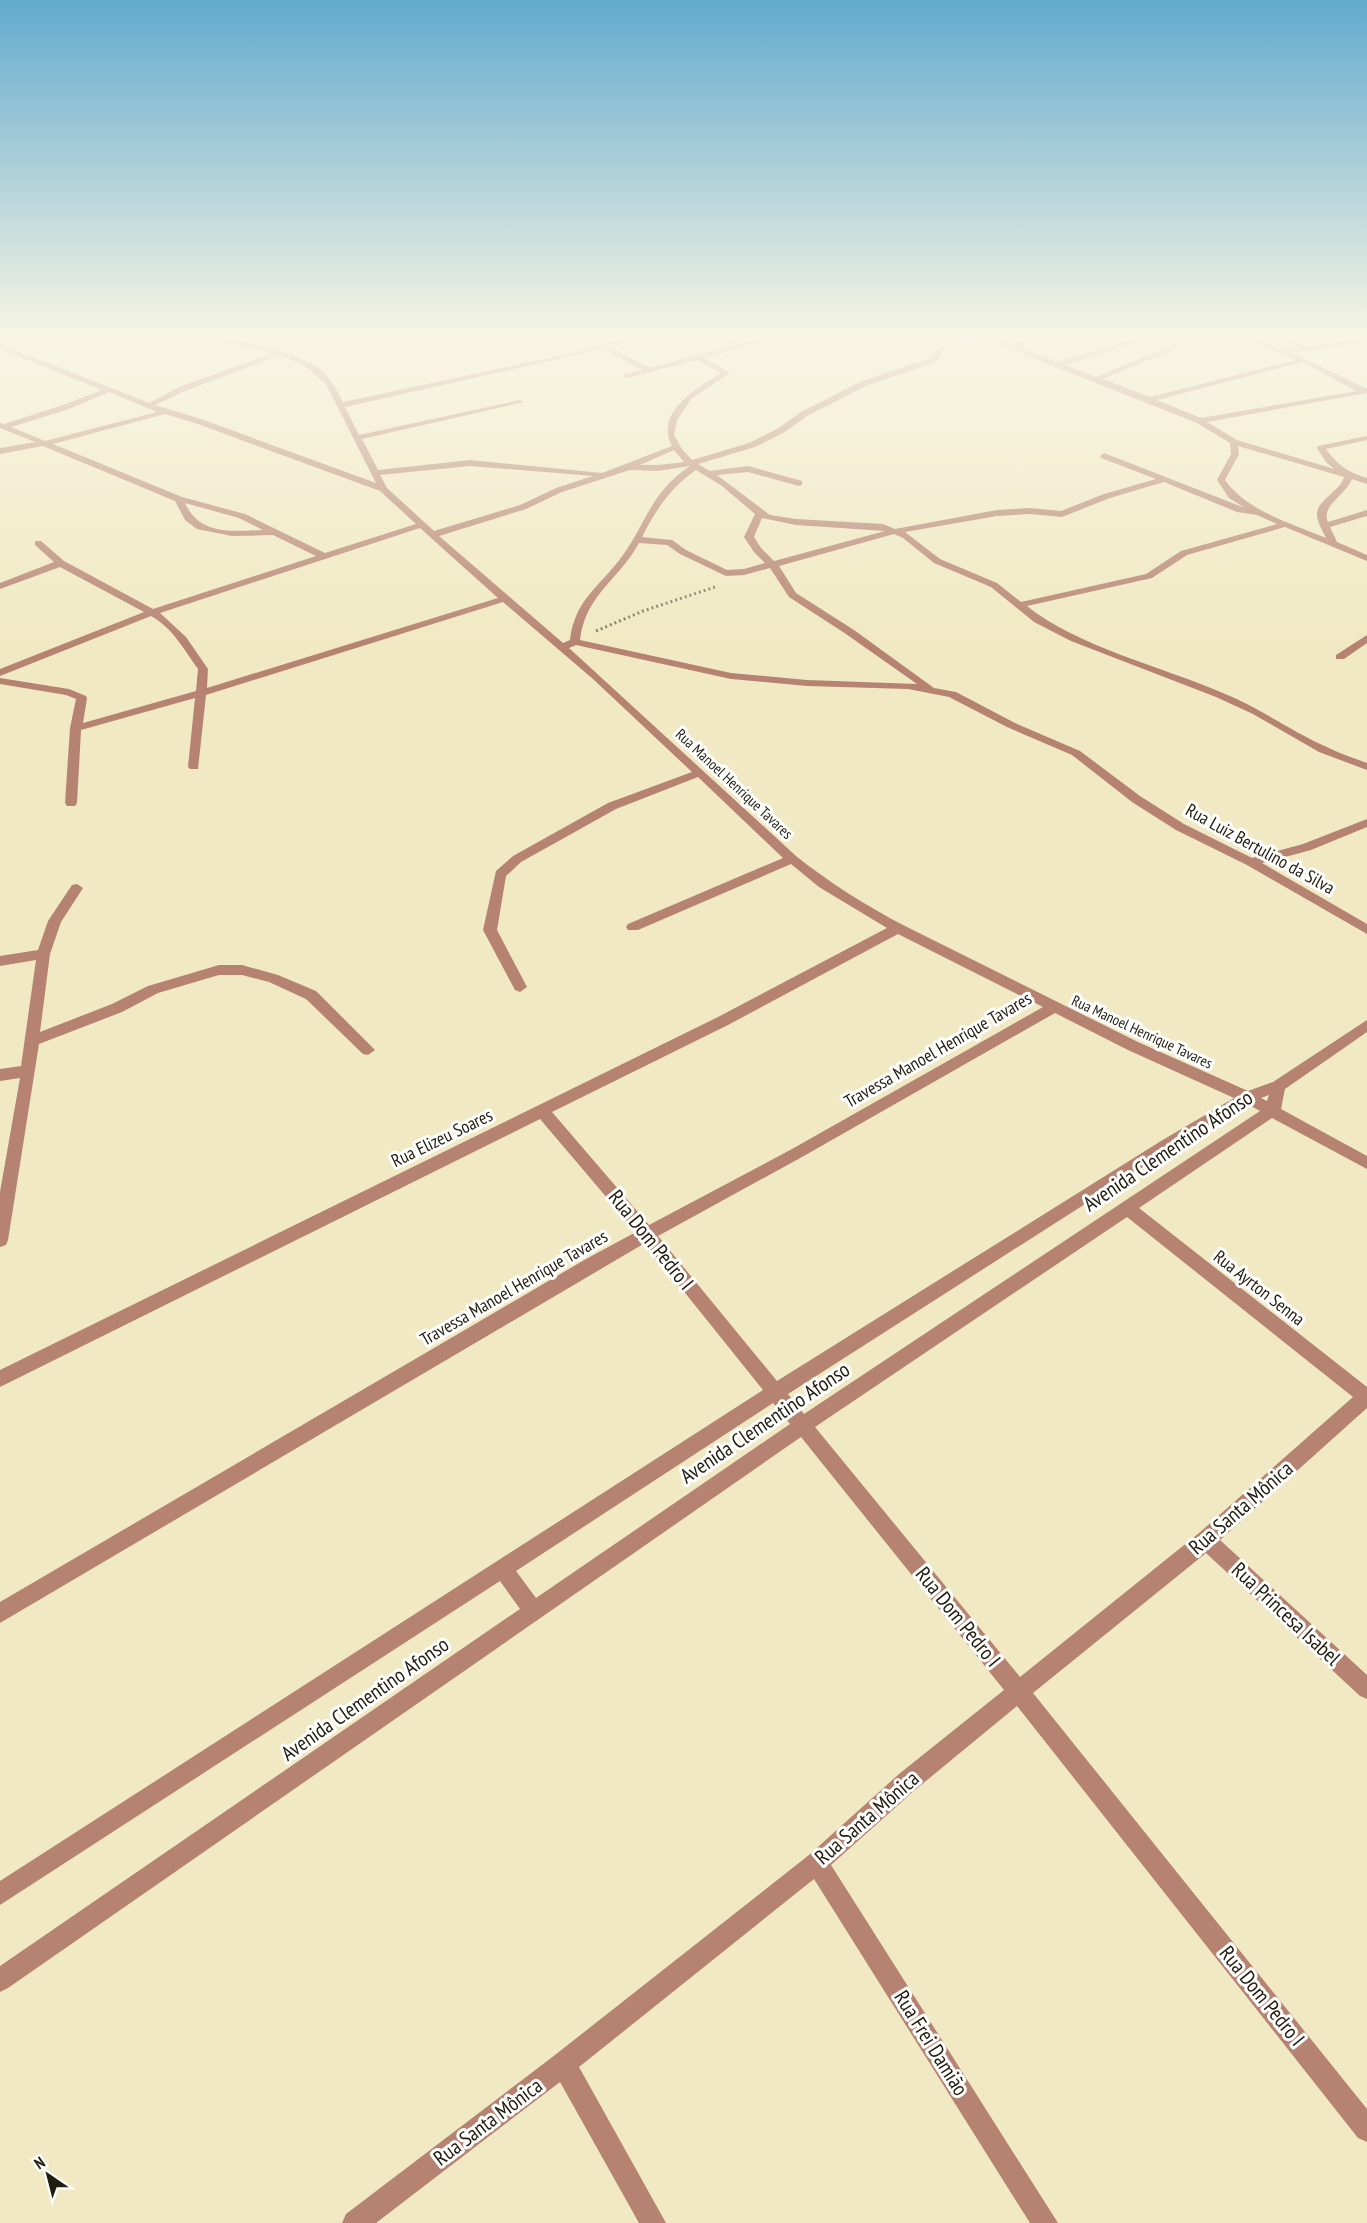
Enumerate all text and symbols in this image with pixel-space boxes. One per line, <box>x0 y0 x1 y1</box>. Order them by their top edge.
street label: Rua Manoel Henrique Tavares <box>672 724 797 843</box>
street label: Rua Luiz Bertulino da Silva <box>1182 798 1339 899</box>
street label: Travessa Manoel Henrique Tavares <box>840 986 1036 1113</box>
street label: Rua Manoel Henrique Tavares <box>1069 991 1216 1073</box>
street label: Avenida Clementino Afonso <box>1078 1084 1258 1217</box>
street label: Rua Elizeu Soares <box>387 1103 496 1172</box>
street label: Rua Dom Pedro I <box>603 1184 700 1295</box>
street label: Travessa Manoel Henrique Tavares <box>416 1224 612 1351</box>
street label: Rua Ayrton Senna <box>1209 1245 1310 1330</box>
street label: Avenida Clementino Afonso <box>675 1356 855 1489</box>
street label: Rua Santa Mônica <box>1183 1455 1298 1560</box>
street label: Rua Princesa Isabel <box>1226 1556 1347 1671</box>
street label: Rua Dom Pedro I <box>910 1561 1007 1672</box>
street label: Avenida Clementino Afonso <box>276 1631 454 1767</box>
street label: Rua Santa Mônica <box>809 1765 924 1870</box>
street label: Rua Dom Pedro I <box>1214 1940 1311 2051</box>
street label: Rua Frei Damião <box>888 1985 974 2100</box>
street label: Rua Santa Mônica <box>428 2072 547 2171</box>
north arrow <box>18 2145 78 2205</box>
text: N <box>30 2152 49 2173</box>

